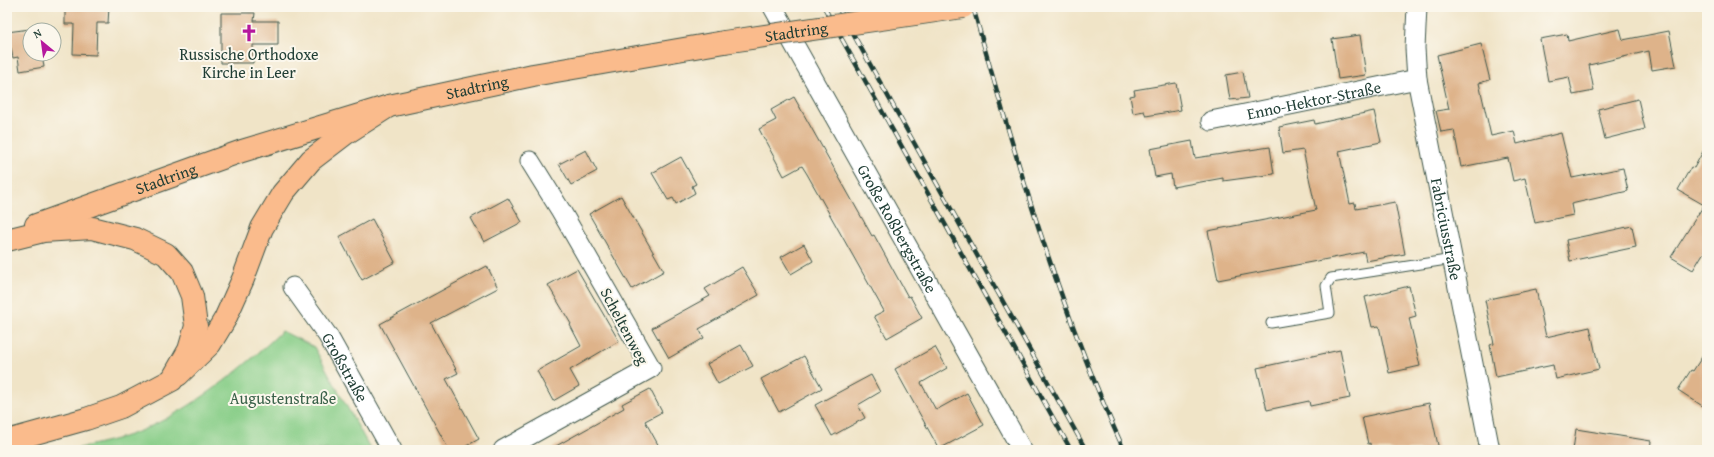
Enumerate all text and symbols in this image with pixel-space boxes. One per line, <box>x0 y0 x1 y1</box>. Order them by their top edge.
street label: Stadtring <box>763 15 829 48</box>
north arrow <box>22 22 62 62</box>
church icon: Russische Orthodoxe Kirche in Leer <box>239 23 259 43</box>
text: N <box>30 24 45 42</box>
place label: Russische Orthodoxe Kirche in Leer <box>179 42 319 84</box>
street label: Stadtring <box>443 69 510 105</box>
street label: Enno-Hektor-Straße <box>1245 75 1383 125</box>
street label: Stadtring <box>132 156 200 200</box>
street label: Große Roßbergstraße <box>852 160 943 297</box>
street label: Fabriciusstraße <box>1425 176 1468 282</box>
street label: Scheltenweg <box>595 283 655 369</box>
street label: Großstraße <box>316 328 375 406</box>
park label: Augustenstraße <box>230 386 336 410</box>

